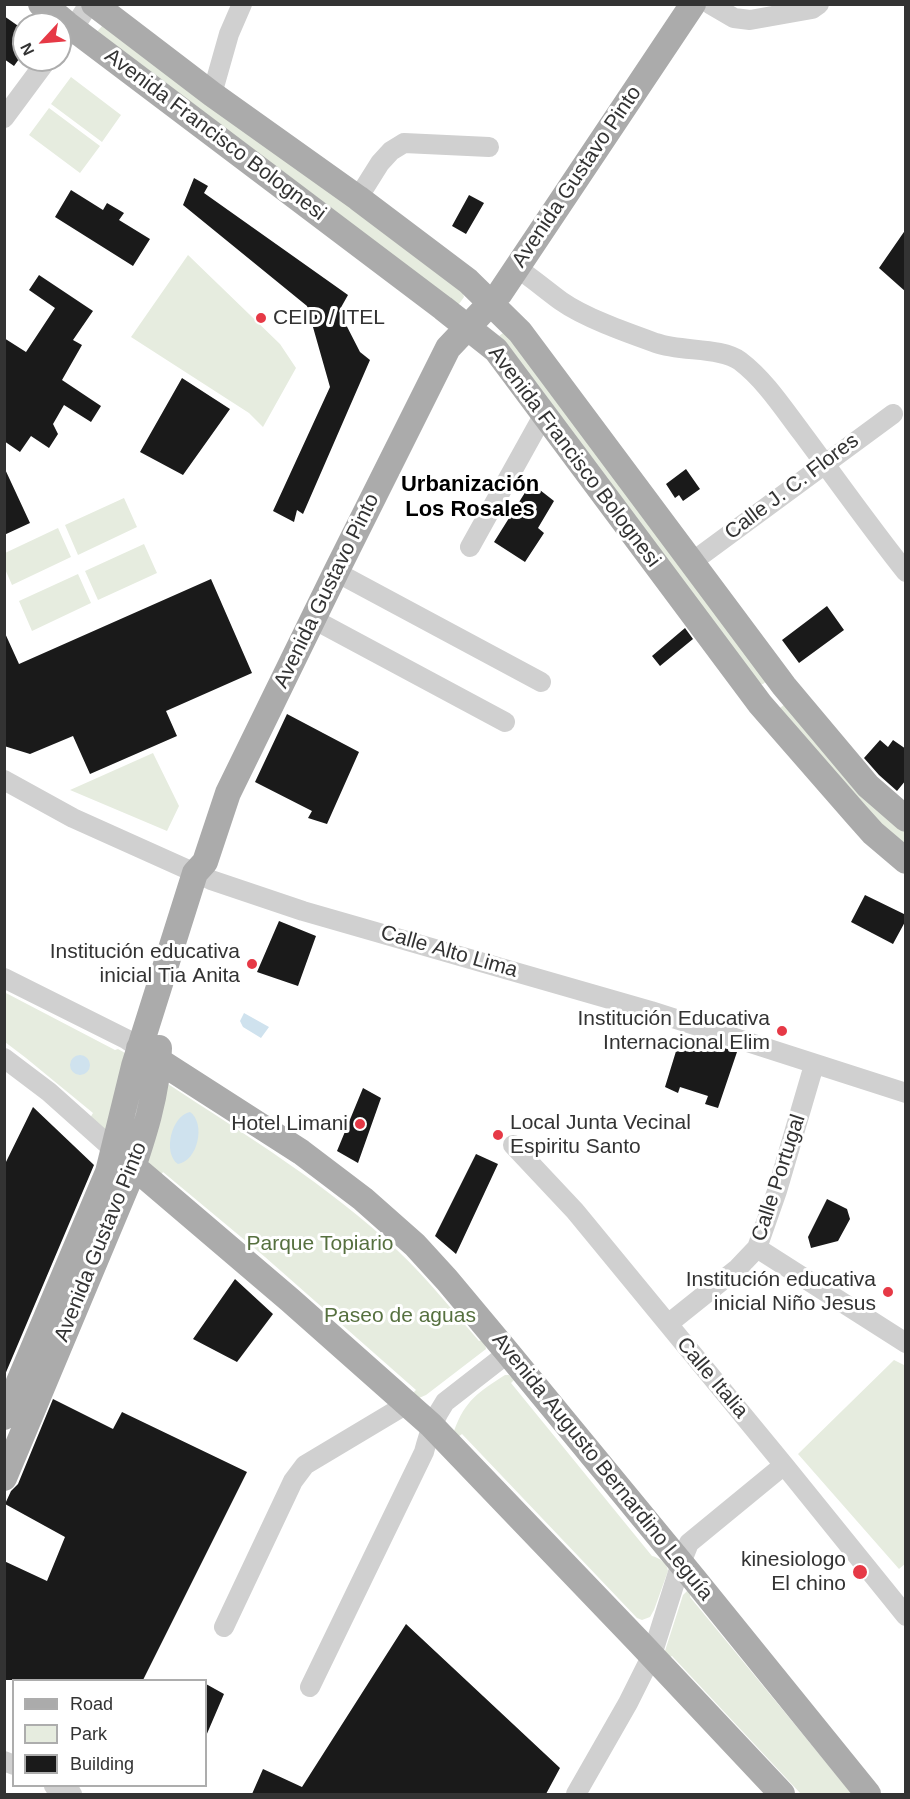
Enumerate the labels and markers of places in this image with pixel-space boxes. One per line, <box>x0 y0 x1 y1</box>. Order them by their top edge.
place label: CEID / ITEL <box>273 305 385 331</box>
marker: CEID / ITEL <box>254 311 268 325</box>
place label: Institución educativa inicial Tia Anita <box>50 939 240 989</box>
marker: Institución educativa inicial Tia Anita <box>245 957 259 971</box>
place label: Institución Educativa Internacional Elim <box>577 1006 770 1056</box>
marker: Institución Educativa Internacional Elim <box>775 1024 789 1038</box>
place label: Local Junta Vecinal Espiritu Santo <box>510 1110 691 1160</box>
place label: Hotel Limani <box>231 1111 348 1137</box>
marker: Hotel Limani <box>353 1117 367 1131</box>
marker: Local Junta Vecinal Espiritu Santo <box>491 1128 505 1142</box>
place label: Institución educativa inicial Niño Jesus <box>686 1267 876 1317</box>
marker: Institución educativa inicial Niño Jesus <box>881 1285 895 1299</box>
place label: kinesiologo El chino <box>741 1547 846 1597</box>
marker: kinesiologo El chino <box>851 1563 869 1581</box>

